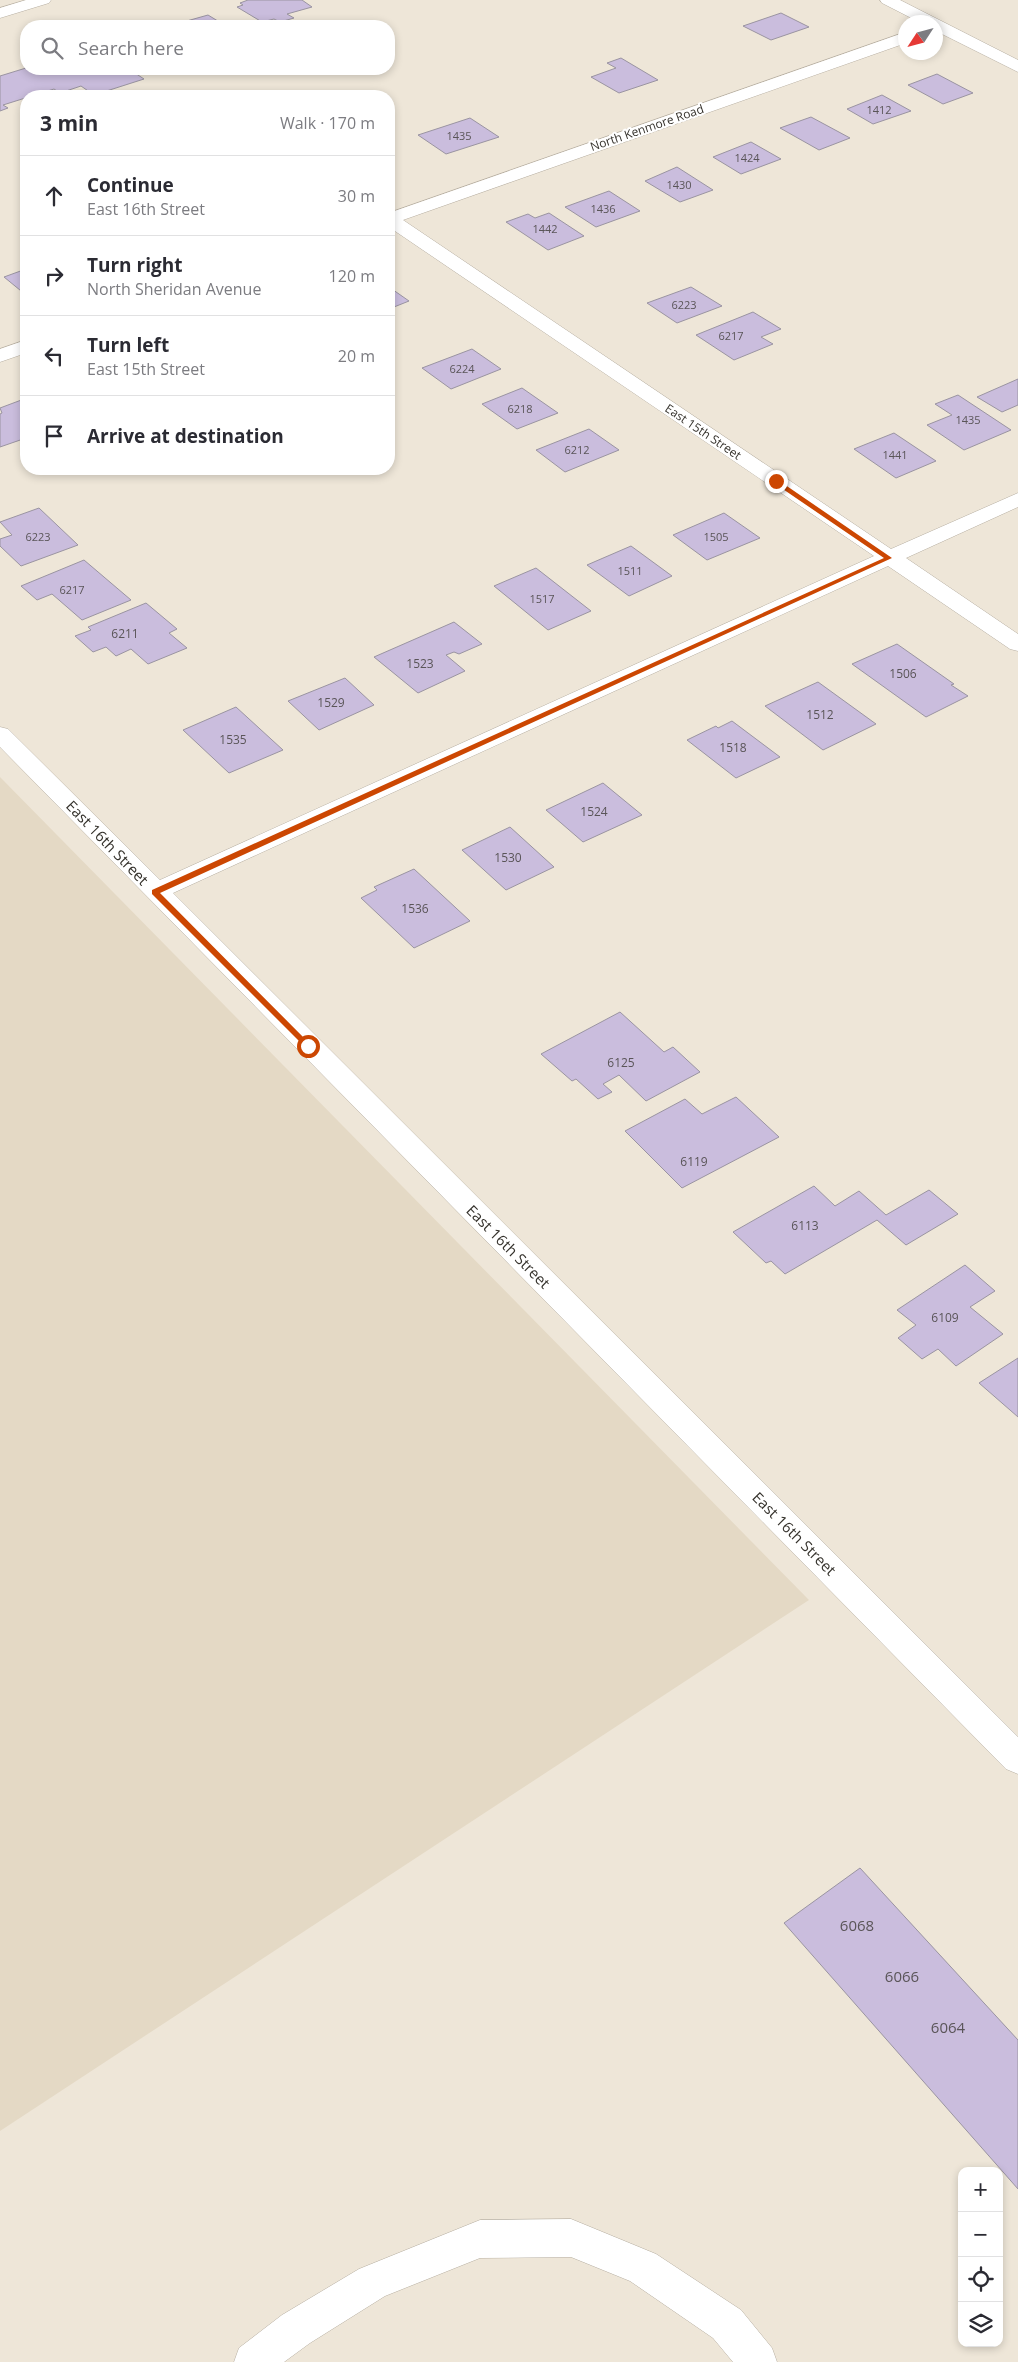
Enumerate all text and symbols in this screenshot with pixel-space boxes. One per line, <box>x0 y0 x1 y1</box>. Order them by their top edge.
north arrow <box>898 15 943 60</box>
search box <box>20 20 395 75</box>
icon: search <box>38 34 66 62</box>
text: Search here <box>78 35 184 61</box>
street label: North Kenmore Road <box>588 100 706 155</box>
house number: 1412 <box>866 102 892 117</box>
text: 3 min <box>40 109 98 137</box>
text: Walk · 170 m <box>280 112 375 134</box>
house number: 1435 <box>446 128 472 143</box>
house number: 1424 <box>734 150 760 165</box>
text: Continue <box>87 172 174 198</box>
house number: 1430 <box>666 177 692 192</box>
icon: ahead <box>40 182 68 210</box>
text: 30 m <box>338 185 375 207</box>
text: East 16th Street <box>87 198 205 220</box>
house number: 1436 <box>590 201 616 216</box>
house number: 1442 <box>532 221 558 236</box>
text: Turn right <box>87 252 182 278</box>
icon: right <box>40 262 68 290</box>
text: 120 m <box>329 265 375 287</box>
text: North Sheridan Avenue <box>87 278 261 300</box>
house number: 6223 <box>671 297 697 312</box>
house number: 6217 <box>718 328 744 343</box>
text: Turn left <box>87 332 169 358</box>
icon: left <box>40 342 68 370</box>
text: 20 m <box>338 345 375 367</box>
text: East 15th Street <box>87 358 205 380</box>
house number: 6224 <box>449 361 475 376</box>
street label: East 15th Street <box>662 400 745 463</box>
house number: 6218 <box>507 401 533 416</box>
house number: 1435 <box>955 412 981 427</box>
icon: arrive <box>40 422 68 450</box>
text: Arrive at destination <box>87 423 284 449</box>
house number: 6212 <box>564 442 590 457</box>
house number: 1441 <box>882 447 908 462</box>
route end <box>765 470 788 493</box>
house number: 6223 <box>25 529 51 544</box>
house number: 1505 <box>703 529 729 544</box>
house number: 1511 <box>617 563 643 578</box>
house number: 6217 <box>59 582 85 597</box>
house number: 1517 <box>529 591 555 606</box>
house number: 6211 <box>111 625 139 642</box>
house number: 1523 <box>406 655 434 672</box>
house number: 1506 <box>889 665 917 682</box>
house number: 1529 <box>317 694 345 711</box>
house number: 1512 <box>806 706 834 723</box>
house number: 1535 <box>219 731 247 748</box>
house number: 1518 <box>719 739 747 756</box>
street label: East 16th Street <box>62 796 153 889</box>
house number: 1524 <box>580 803 608 820</box>
house number: 1530 <box>494 849 522 866</box>
house number: 1536 <box>401 900 429 917</box>
route start <box>297 1035 320 1058</box>
house number: 6125 <box>607 1054 635 1071</box>
house number: 6119 <box>680 1153 708 1170</box>
street label: East 16th Street <box>463 1200 555 1292</box>
house number: 6113 <box>791 1217 819 1234</box>
house number: 6109 <box>931 1309 959 1326</box>
street label: East 16th Street <box>749 1487 841 1579</box>
house number: 6068 <box>840 1915 874 1935</box>
house number: 6066 <box>885 1966 919 1986</box>
house number: 6064 <box>931 2017 966 2037</box>
map controls <box>958 2167 1003 2347</box>
button: + <box>958 2167 1003 2212</box>
button: − <box>958 2212 1003 2257</box>
button: locate <box>958 2257 1003 2302</box>
button: layers <box>958 2302 1003 2347</box>

